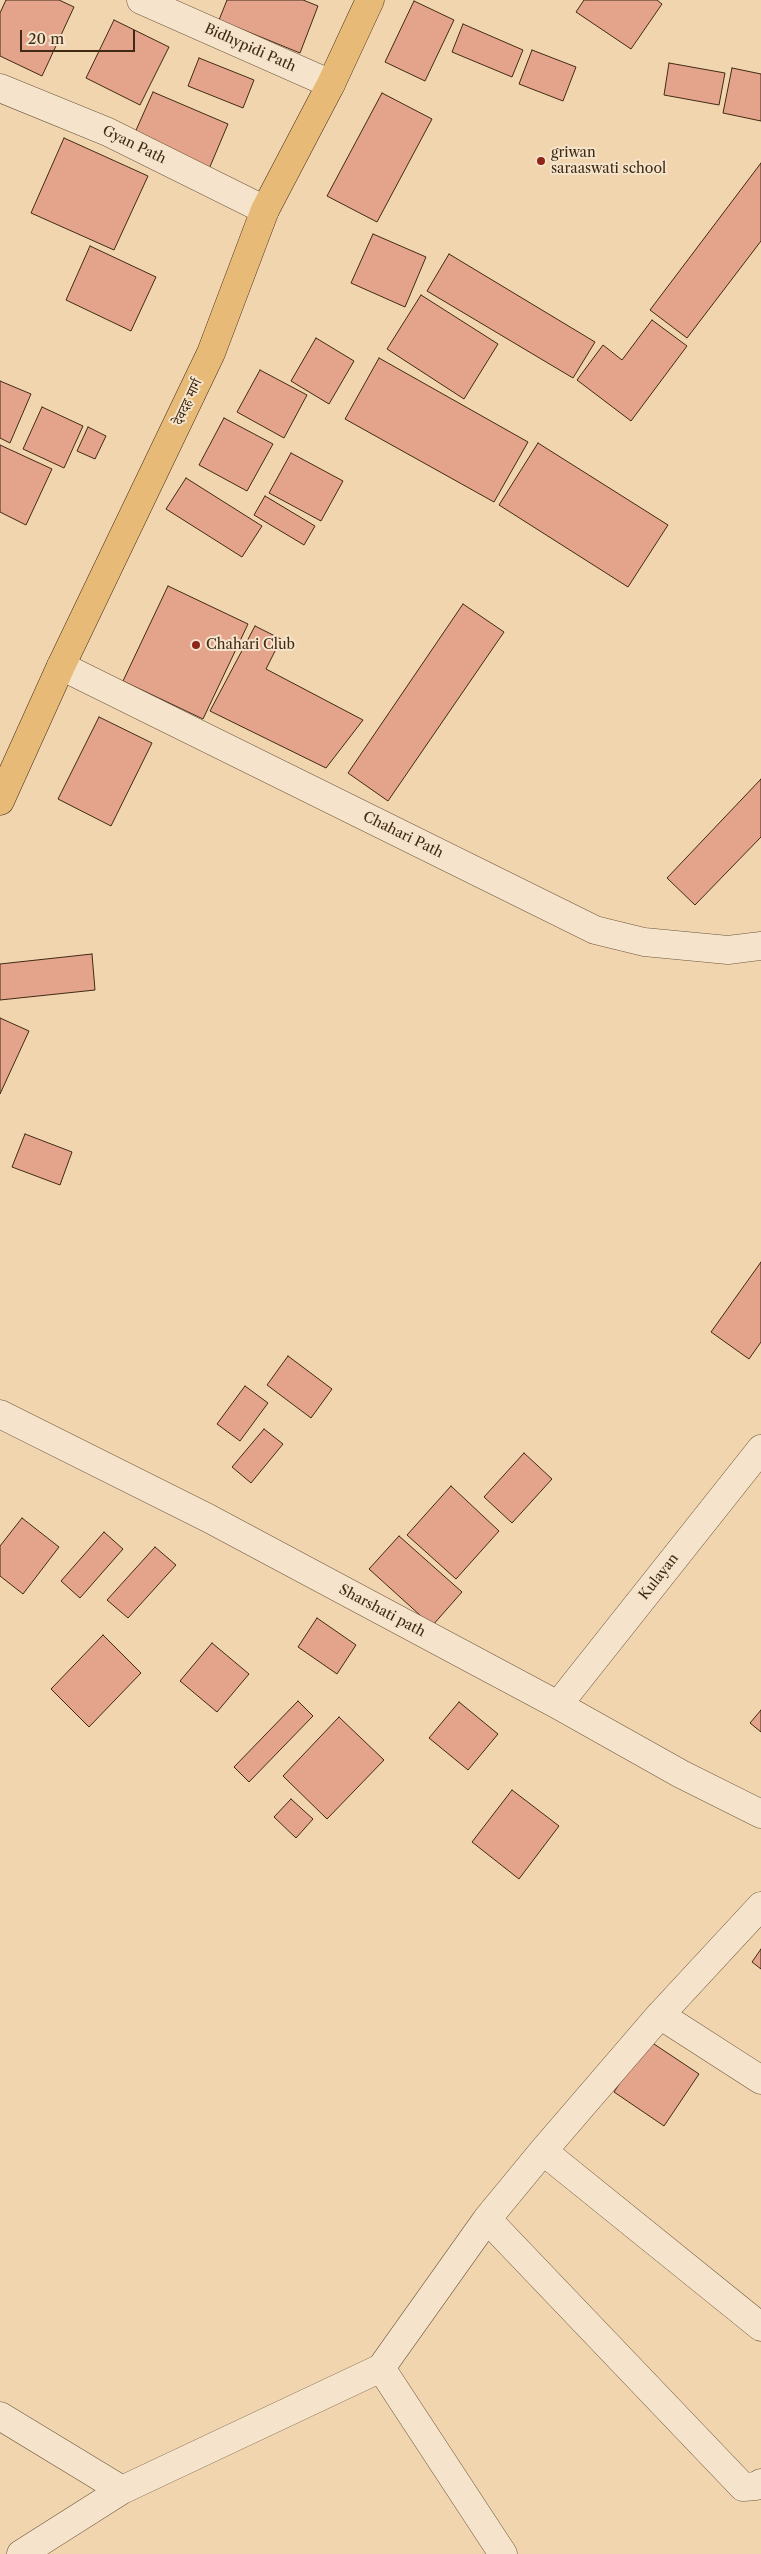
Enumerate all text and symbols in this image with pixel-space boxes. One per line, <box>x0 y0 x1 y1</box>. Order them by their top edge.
scale bar <box>22 20 138 52</box>
street label: Bidhypidi Path <box>202 20 298 76</box>
text: 20 m <box>28 29 64 48</box>
street label: Gyan Path <box>99 122 169 168</box>
place label: griwan saraaswati school <box>551 145 666 178</box>
marker: griwan saraaswati school <box>535 155 547 167</box>
street label: देवदह मार्ग <box>170 376 206 428</box>
place label: Chahari Club <box>206 637 295 653</box>
marker: Chahari Club <box>190 639 202 651</box>
street label: Chahari Path <box>360 808 446 862</box>
street label: Kulayan <box>636 1550 682 1604</box>
street label: Sharshati path <box>336 1581 428 1641</box>

